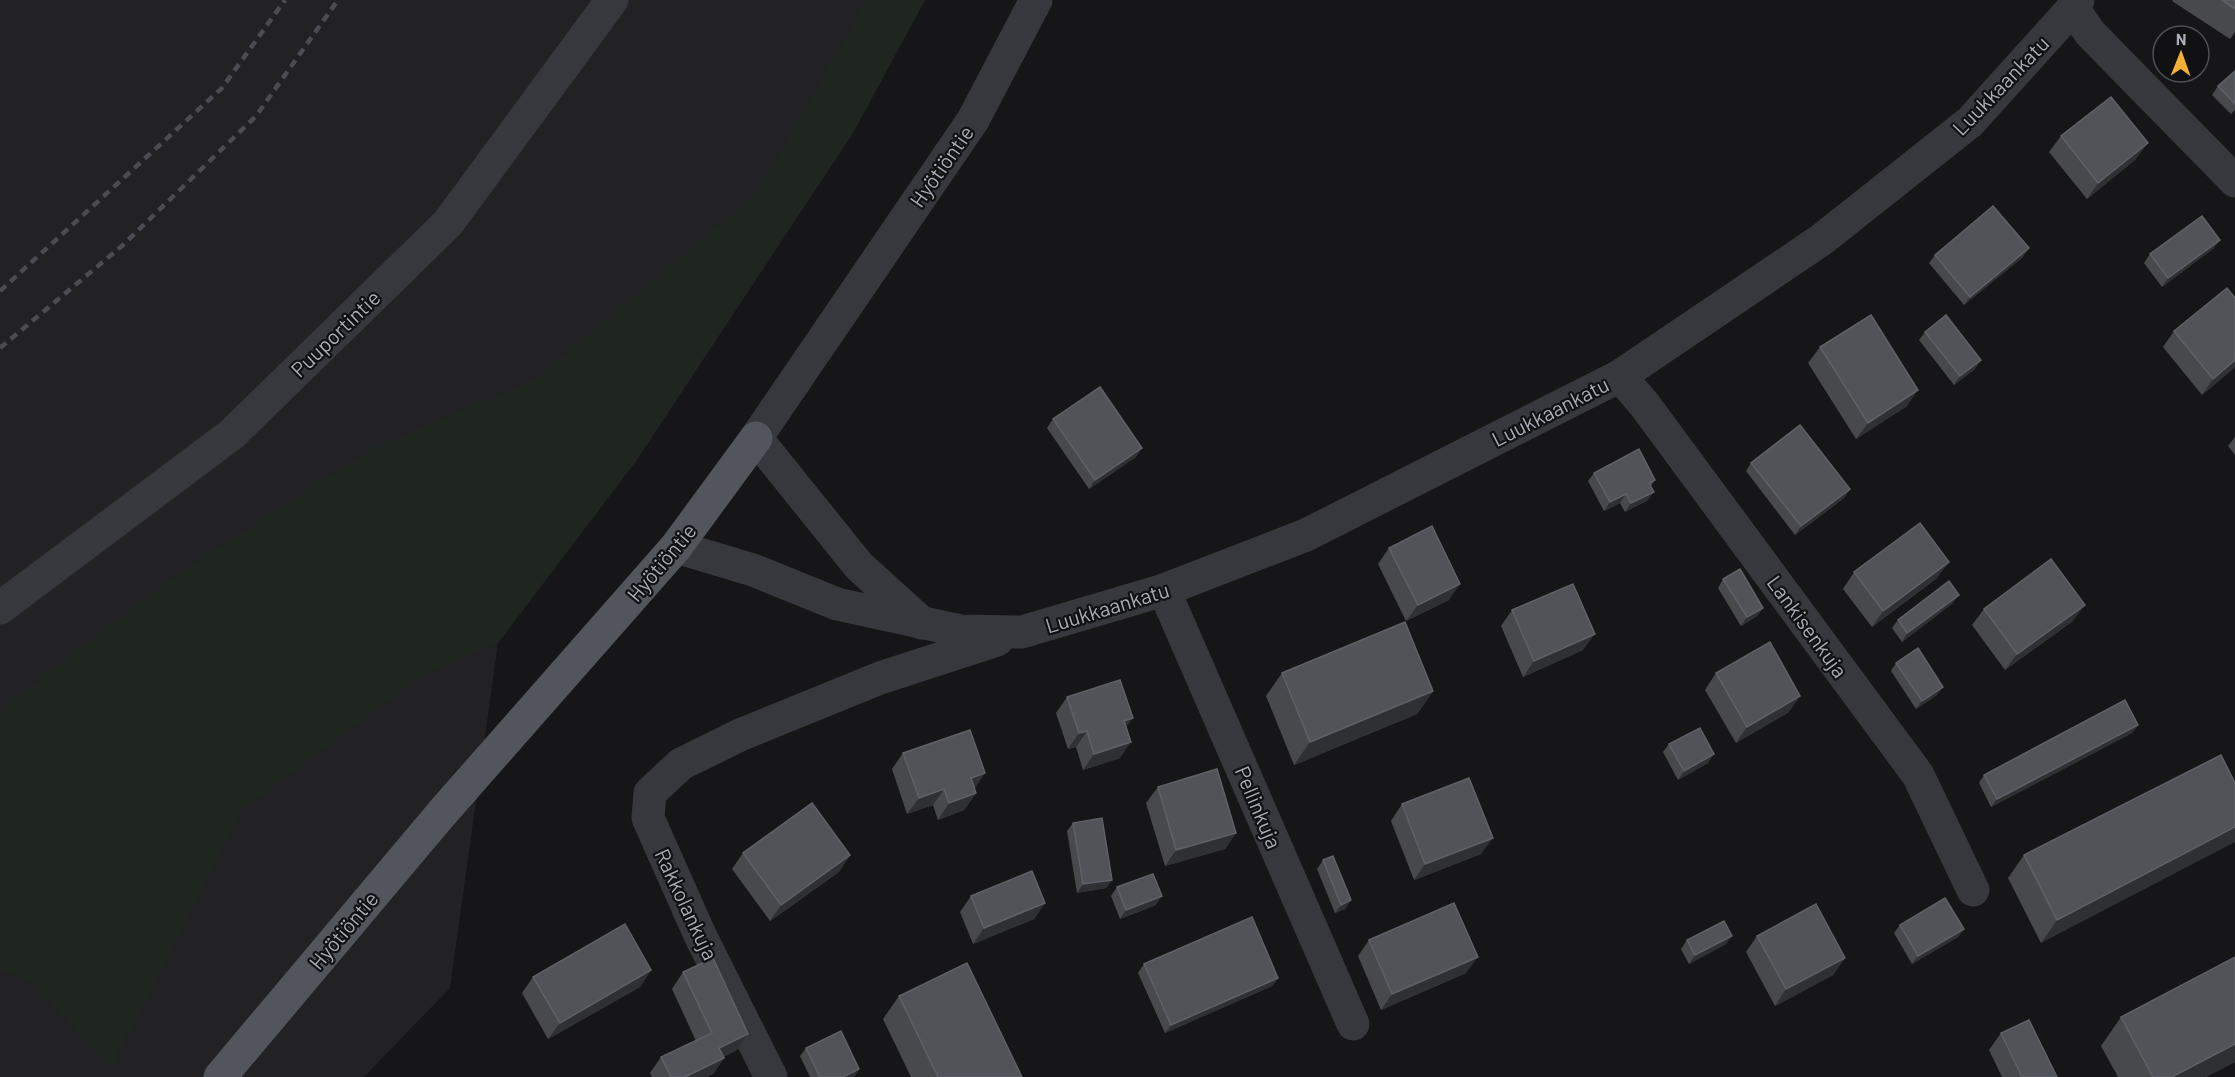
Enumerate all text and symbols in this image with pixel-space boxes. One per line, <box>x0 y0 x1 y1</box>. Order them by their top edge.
north arrow <box>2151 24 2211 84</box>
text: N <box>2176 29 2187 48</box>
street label: Luukkaankatu <box>1947 30 2053 140</box>
street label: Hyötiöntie <box>904 120 978 212</box>
street label: Puuportintie <box>285 284 385 382</box>
street label: Luukkaankatu <box>1487 371 1613 451</box>
street label: Hyötiöntie <box>621 518 701 606</box>
street label: Lankisenkuja <box>1763 570 1853 682</box>
street label: Luukkaankatu <box>1042 576 1172 638</box>
street label: Pellinkuja <box>1230 762 1288 852</box>
street label: Rakkolankuja <box>650 844 724 964</box>
street label: Hyötiöntie <box>303 886 383 974</box>

